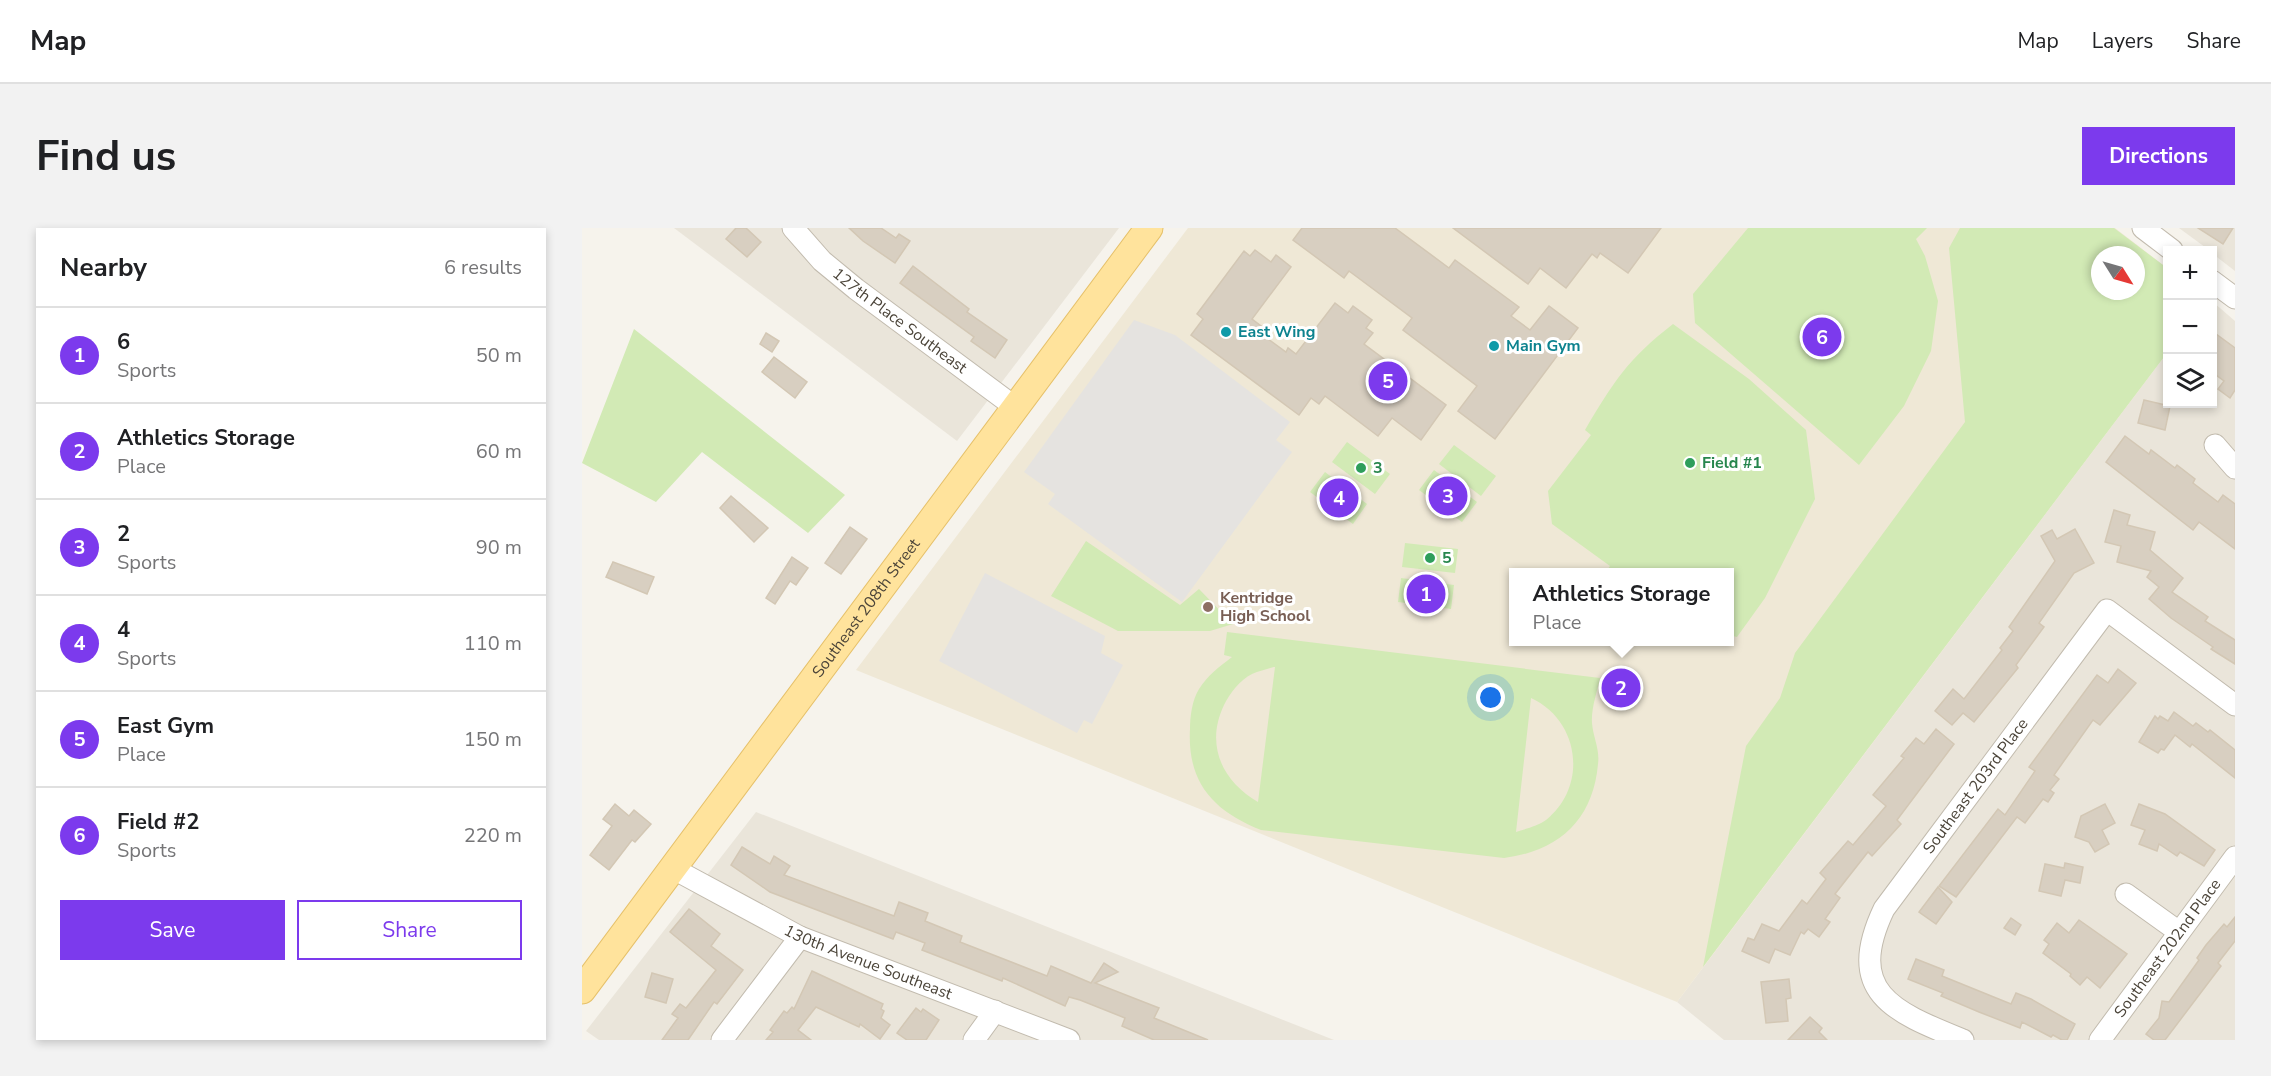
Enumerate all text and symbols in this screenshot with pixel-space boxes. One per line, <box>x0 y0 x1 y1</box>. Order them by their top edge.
text: Map <box>30 22 86 60</box>
text: Map <box>2017 27 2059 55</box>
text: Layers <box>2092 27 2153 55</box>
text: Share <box>2186 27 2241 55</box>
button: Directions <box>2082 127 2235 185</box>
text: Find us <box>36 128 176 185</box>
north arrow <box>2091 246 2145 300</box>
map controls <box>2163 246 2217 408</box>
button: + <box>2163 246 2217 300</box>
text: Nearby <box>60 250 147 285</box>
text: 6 results <box>444 254 522 281</box>
street label: 127th Place Southeast <box>828 263 972 379</box>
button: − <box>2163 300 2217 354</box>
pin: 6 <box>1802 314 1842 360</box>
place label: East Wing <box>1238 321 1315 343</box>
marker: East Wing <box>1219 325 1233 339</box>
text: 6 <box>117 327 130 357</box>
place label: Main Gym <box>1506 335 1581 357</box>
marker: Main Gym <box>1487 339 1501 353</box>
text: 1 <box>74 342 86 369</box>
text: 50 m <box>476 342 522 369</box>
button: layers <box>2163 354 2217 408</box>
text: Sports <box>117 357 176 384</box>
pin: 5 <box>1368 358 1408 404</box>
text: Athletics Storage <box>117 423 295 453</box>
text: 2 <box>74 438 86 465</box>
text: 60 m <box>476 438 522 465</box>
place label: Field #1 <box>1702 452 1762 474</box>
text: Place <box>117 453 166 480</box>
marker: Field #1 <box>1683 456 1697 470</box>
place label: 3 <box>1373 457 1383 479</box>
marker: 3 <box>1354 461 1368 475</box>
pin: 3 <box>1428 474 1468 518</box>
pin: 4 <box>1320 476 1359 520</box>
text: 2 <box>117 519 130 549</box>
text: 3 <box>74 534 86 561</box>
text: 90 m <box>476 534 522 561</box>
street label: Southeast 208th Street <box>807 534 925 682</box>
place label: 5 <box>1442 547 1452 569</box>
text: Sports <box>117 549 176 576</box>
marker: 5 <box>1423 551 1437 565</box>
popup <box>1509 568 1734 646</box>
pin: 1 <box>1406 572 1446 616</box>
text: Athletics Storage <box>1533 579 1710 609</box>
place label: Kentridge High School <box>1220 587 1310 627</box>
marker: Kentridge High School <box>1201 600 1215 614</box>
text: Place <box>1533 609 1581 636</box>
text: 4 <box>117 615 130 645</box>
text: 4 <box>74 630 86 657</box>
text: 110 m <box>464 630 522 657</box>
text: Sports <box>117 645 176 672</box>
pin: 2 <box>1602 666 1640 710</box>
your location <box>1476 683 1505 712</box>
text: East Gym <box>117 711 214 741</box>
street label: Southeast 203rd Place <box>1918 714 2034 858</box>
text: 5 <box>74 726 86 753</box>
text: 150 m <box>464 726 522 753</box>
text: Place <box>117 741 166 768</box>
text: Field #2 <box>117 807 199 837</box>
text: 6 <box>74 822 86 849</box>
text: 220 m <box>464 822 522 849</box>
text: Sports <box>117 837 176 864</box>
street label: Southeast 202nd Place <box>2109 874 2226 1022</box>
button: Save <box>60 900 285 960</box>
button: Share <box>297 900 522 960</box>
street label: 130th Avenue Southeast <box>780 919 956 1005</box>

